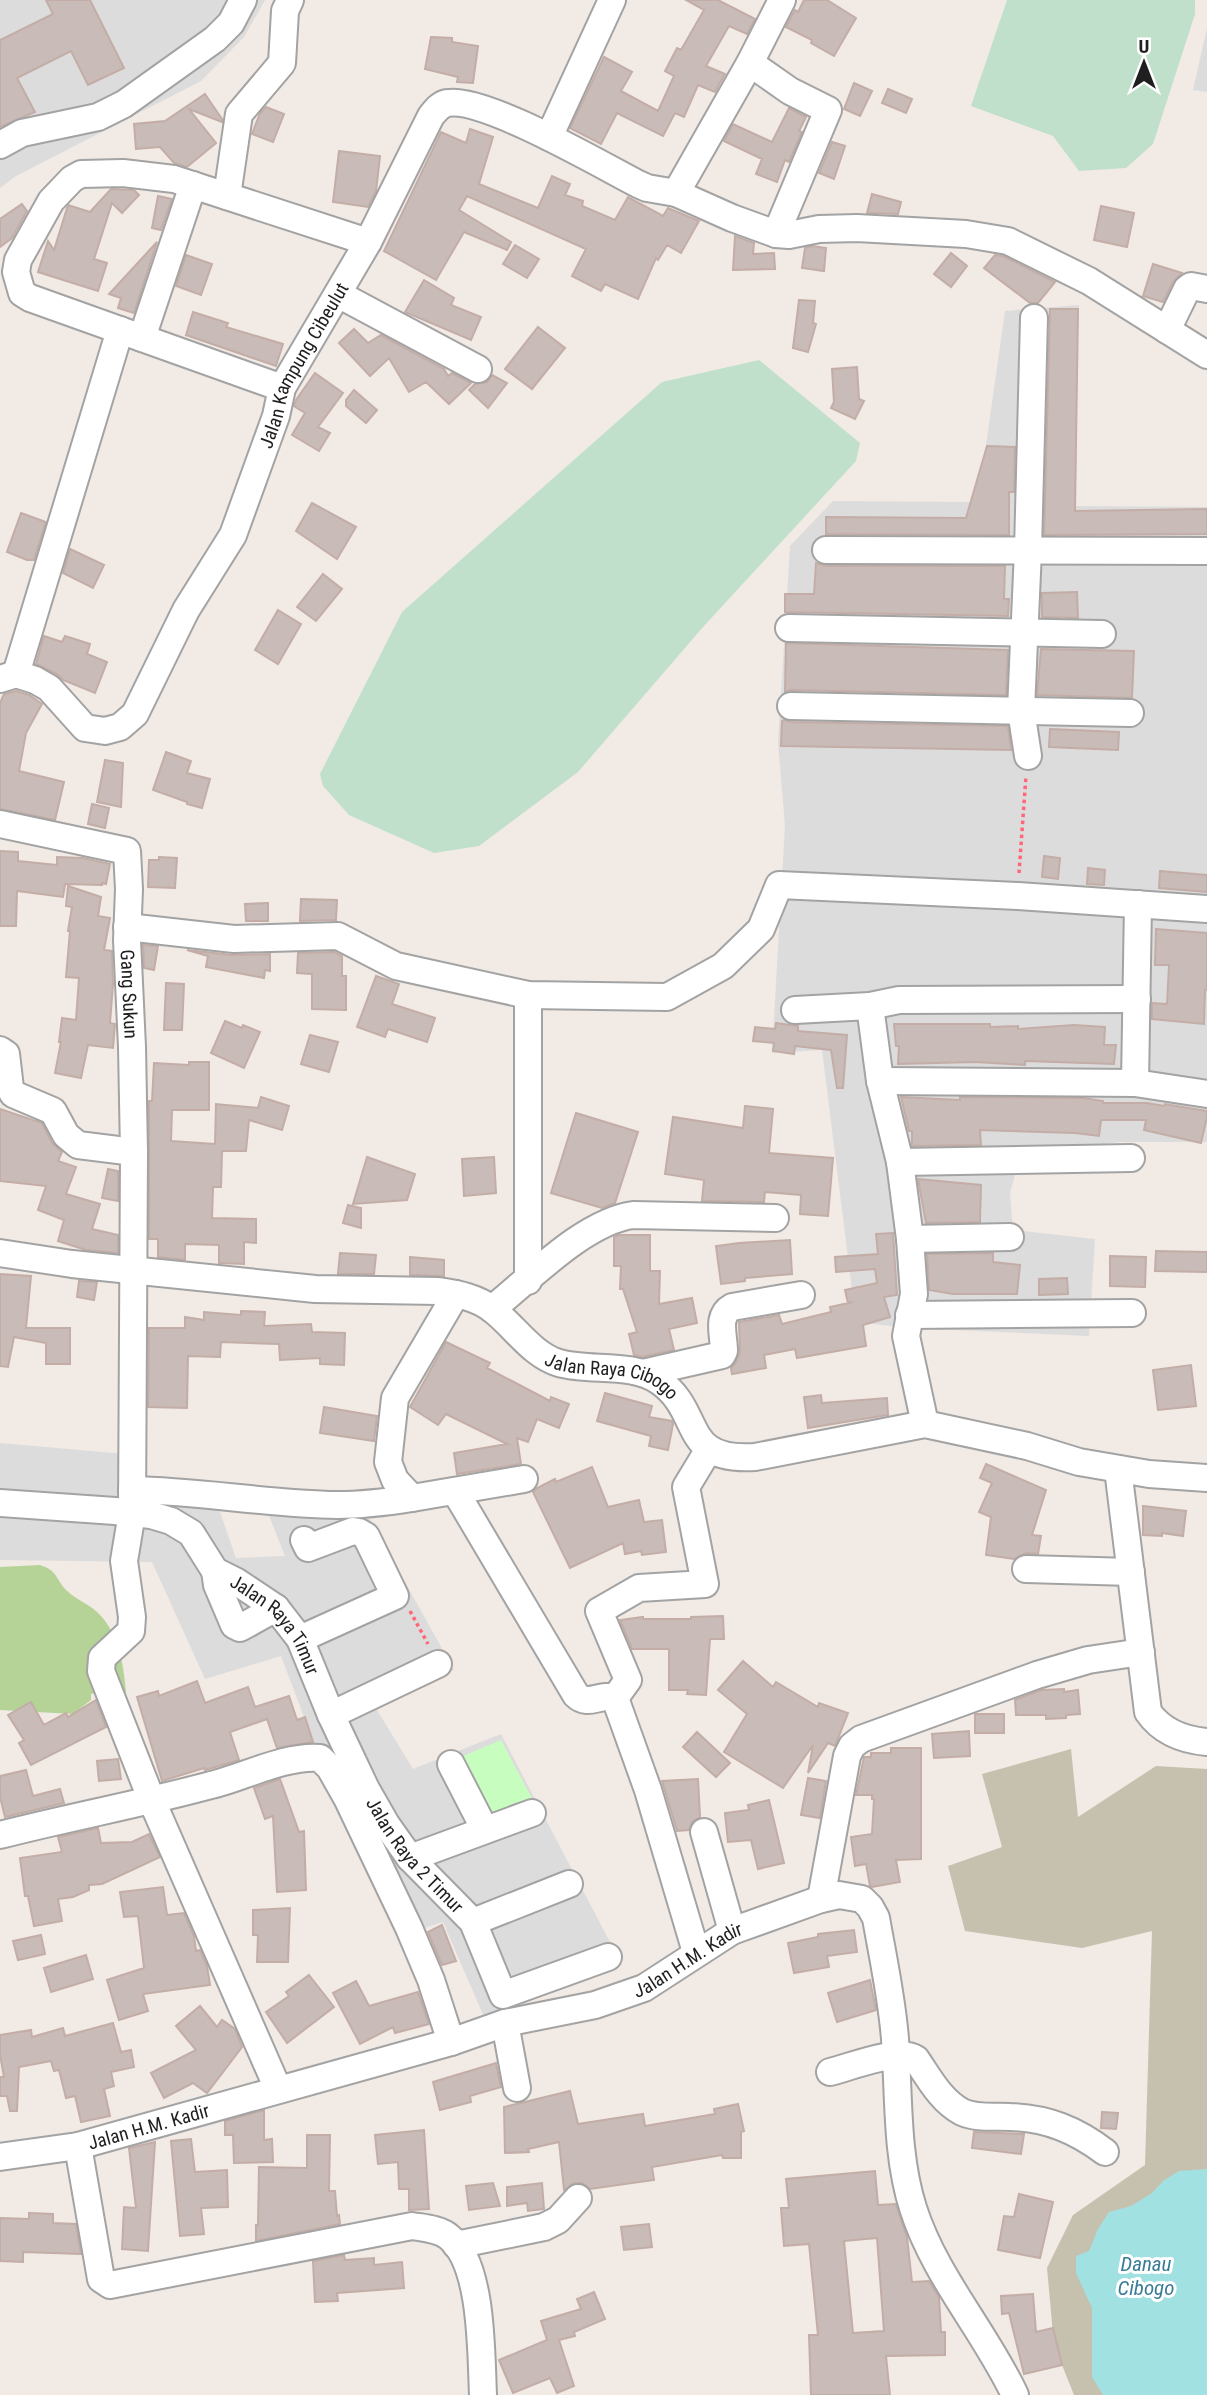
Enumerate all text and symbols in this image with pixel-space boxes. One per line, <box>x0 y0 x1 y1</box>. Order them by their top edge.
north arrow <box>1109 28 1179 98</box>
text: U <box>1139 35 1149 58</box>
street label: Jalan Kampung Cibeulut <box>254 278 353 451</box>
street label: Gang Sukun <box>116 949 143 1039</box>
street label: Jalan Raya Cibogo <box>541 1347 684 1404</box>
street label: Jalan Raya Timur <box>227 1569 325 1678</box>
street label: Jalan Raya 2 Timur <box>362 1793 469 1918</box>
street label: Jalan H.M. Kadir <box>630 1917 745 2002</box>
street label: Jalan H.M. Kadir <box>85 2098 212 2154</box>
water label: Danau Cibogo <box>1118 2252 1174 2300</box>

